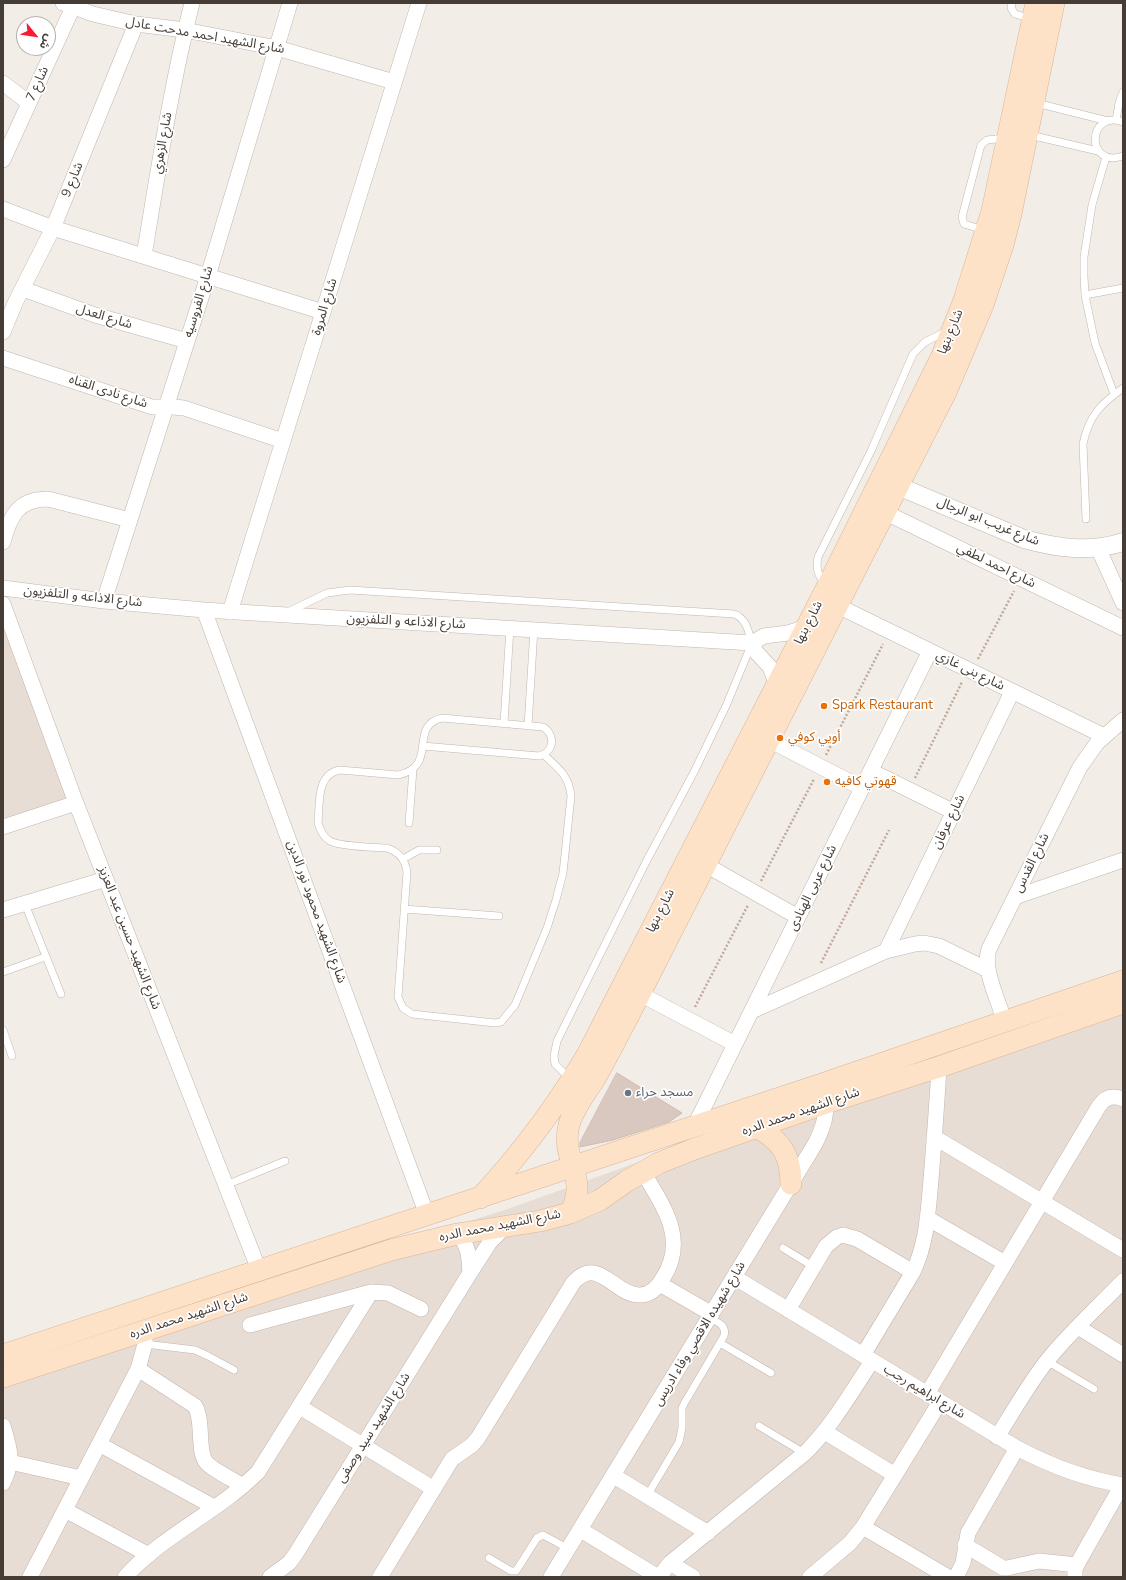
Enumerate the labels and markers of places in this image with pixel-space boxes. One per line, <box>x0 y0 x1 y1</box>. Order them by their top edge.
place label: Spark Restaurant <box>832 698 933 714</box>
marker: Spark Restaurant <box>819 701 829 711</box>
place label: أويي كوفي <box>788 730 841 746</box>
marker: أويي كوفي <box>775 733 785 743</box>
place label: قهوتي كافيه <box>835 774 896 790</box>
marker: قهوتي كافيه <box>822 777 832 787</box>
place label: مسجد حراء <box>636 1085 693 1101</box>
marker: مسجد حراء <box>623 1088 633 1098</box>

